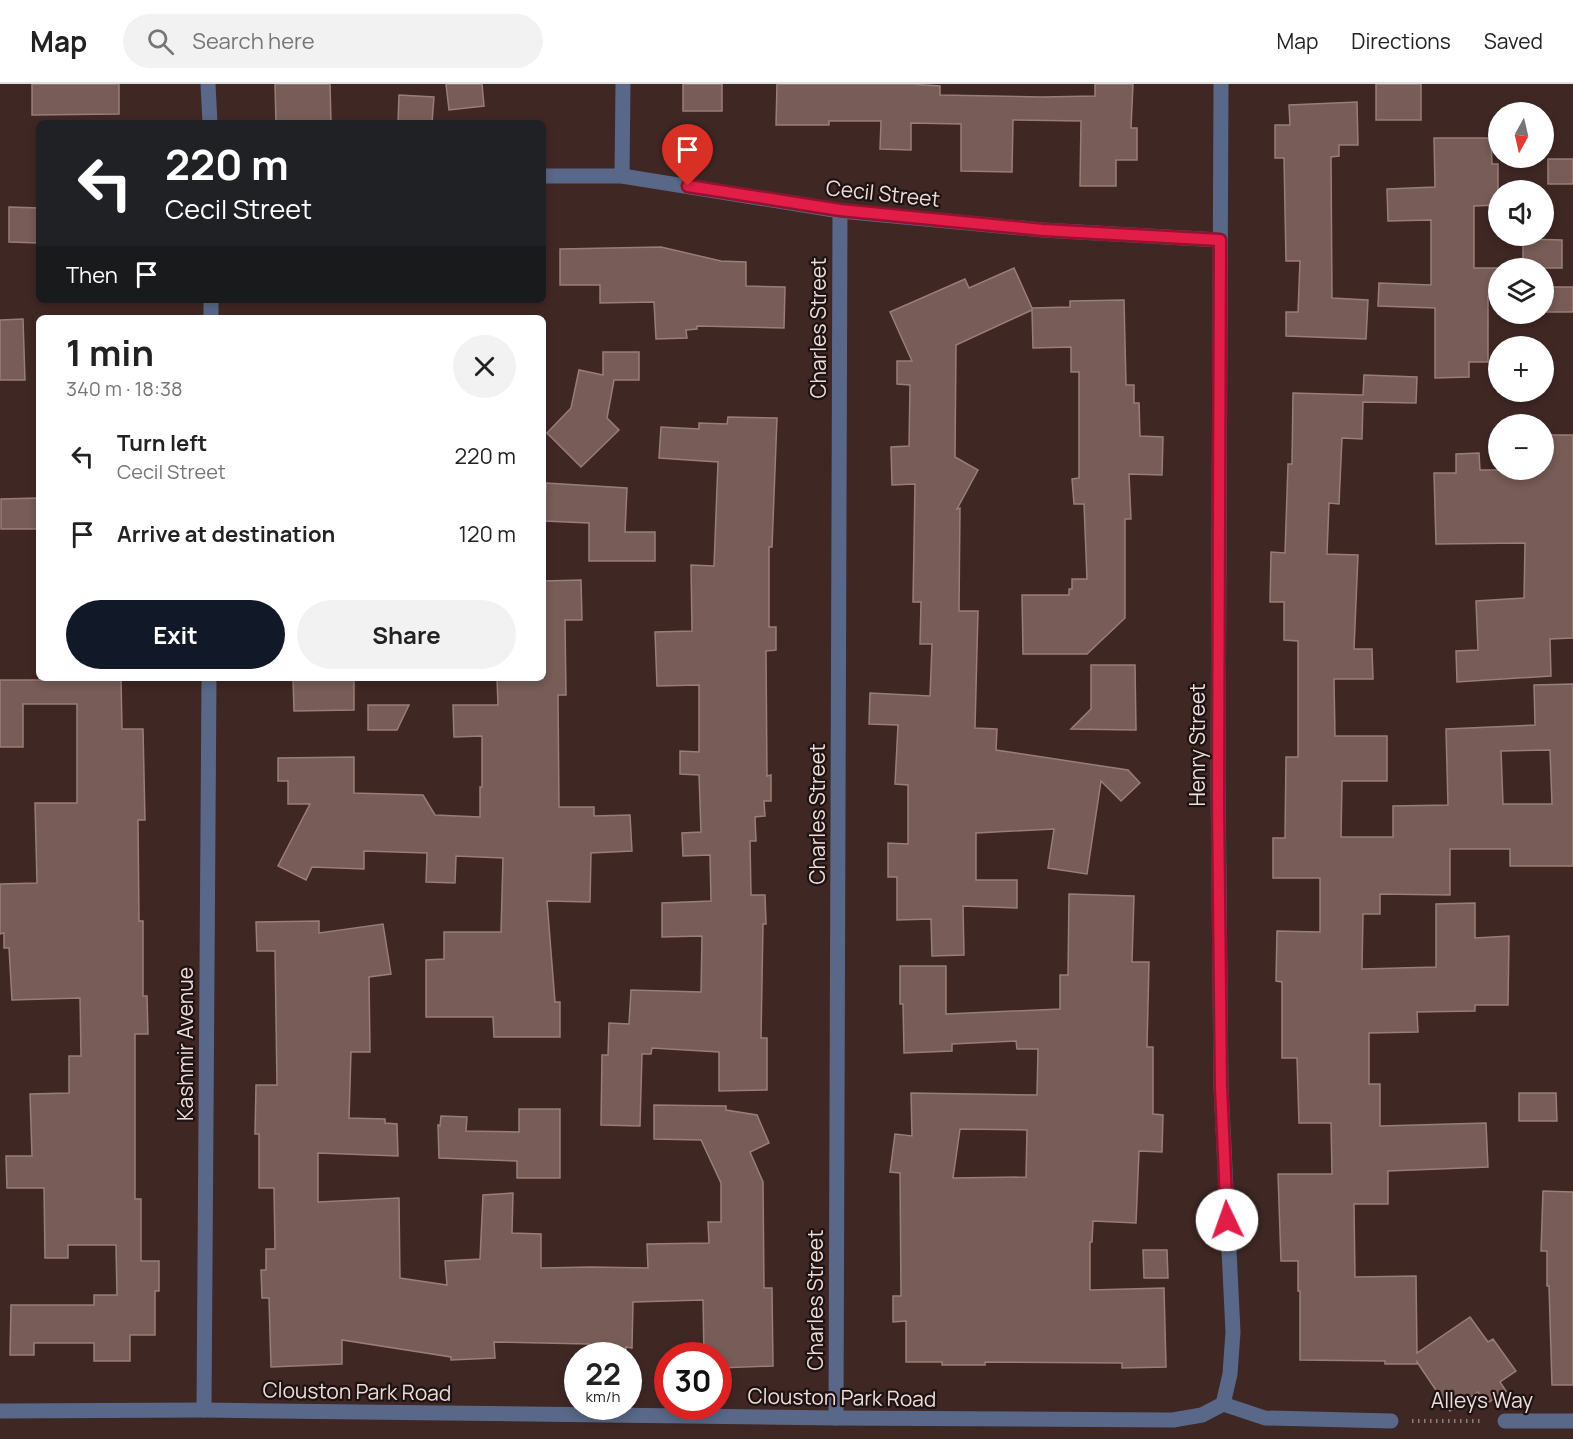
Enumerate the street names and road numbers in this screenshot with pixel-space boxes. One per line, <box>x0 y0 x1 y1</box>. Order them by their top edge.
street label: Cecil Street <box>825 173 941 213</box>
street label: Charles Street <box>804 258 832 398</box>
street label: Henry Street <box>1183 683 1211 807</box>
street label: Charles Street <box>803 744 831 884</box>
street label: Kashmir Avenue <box>171 967 199 1121</box>
street label: Charles Street <box>801 1230 829 1370</box>
street label: Clouston Park Road <box>262 1375 452 1407</box>
street label: Clouston Park Road <box>747 1381 937 1413</box>
street label: Alleys Way <box>1431 1386 1533 1414</box>

